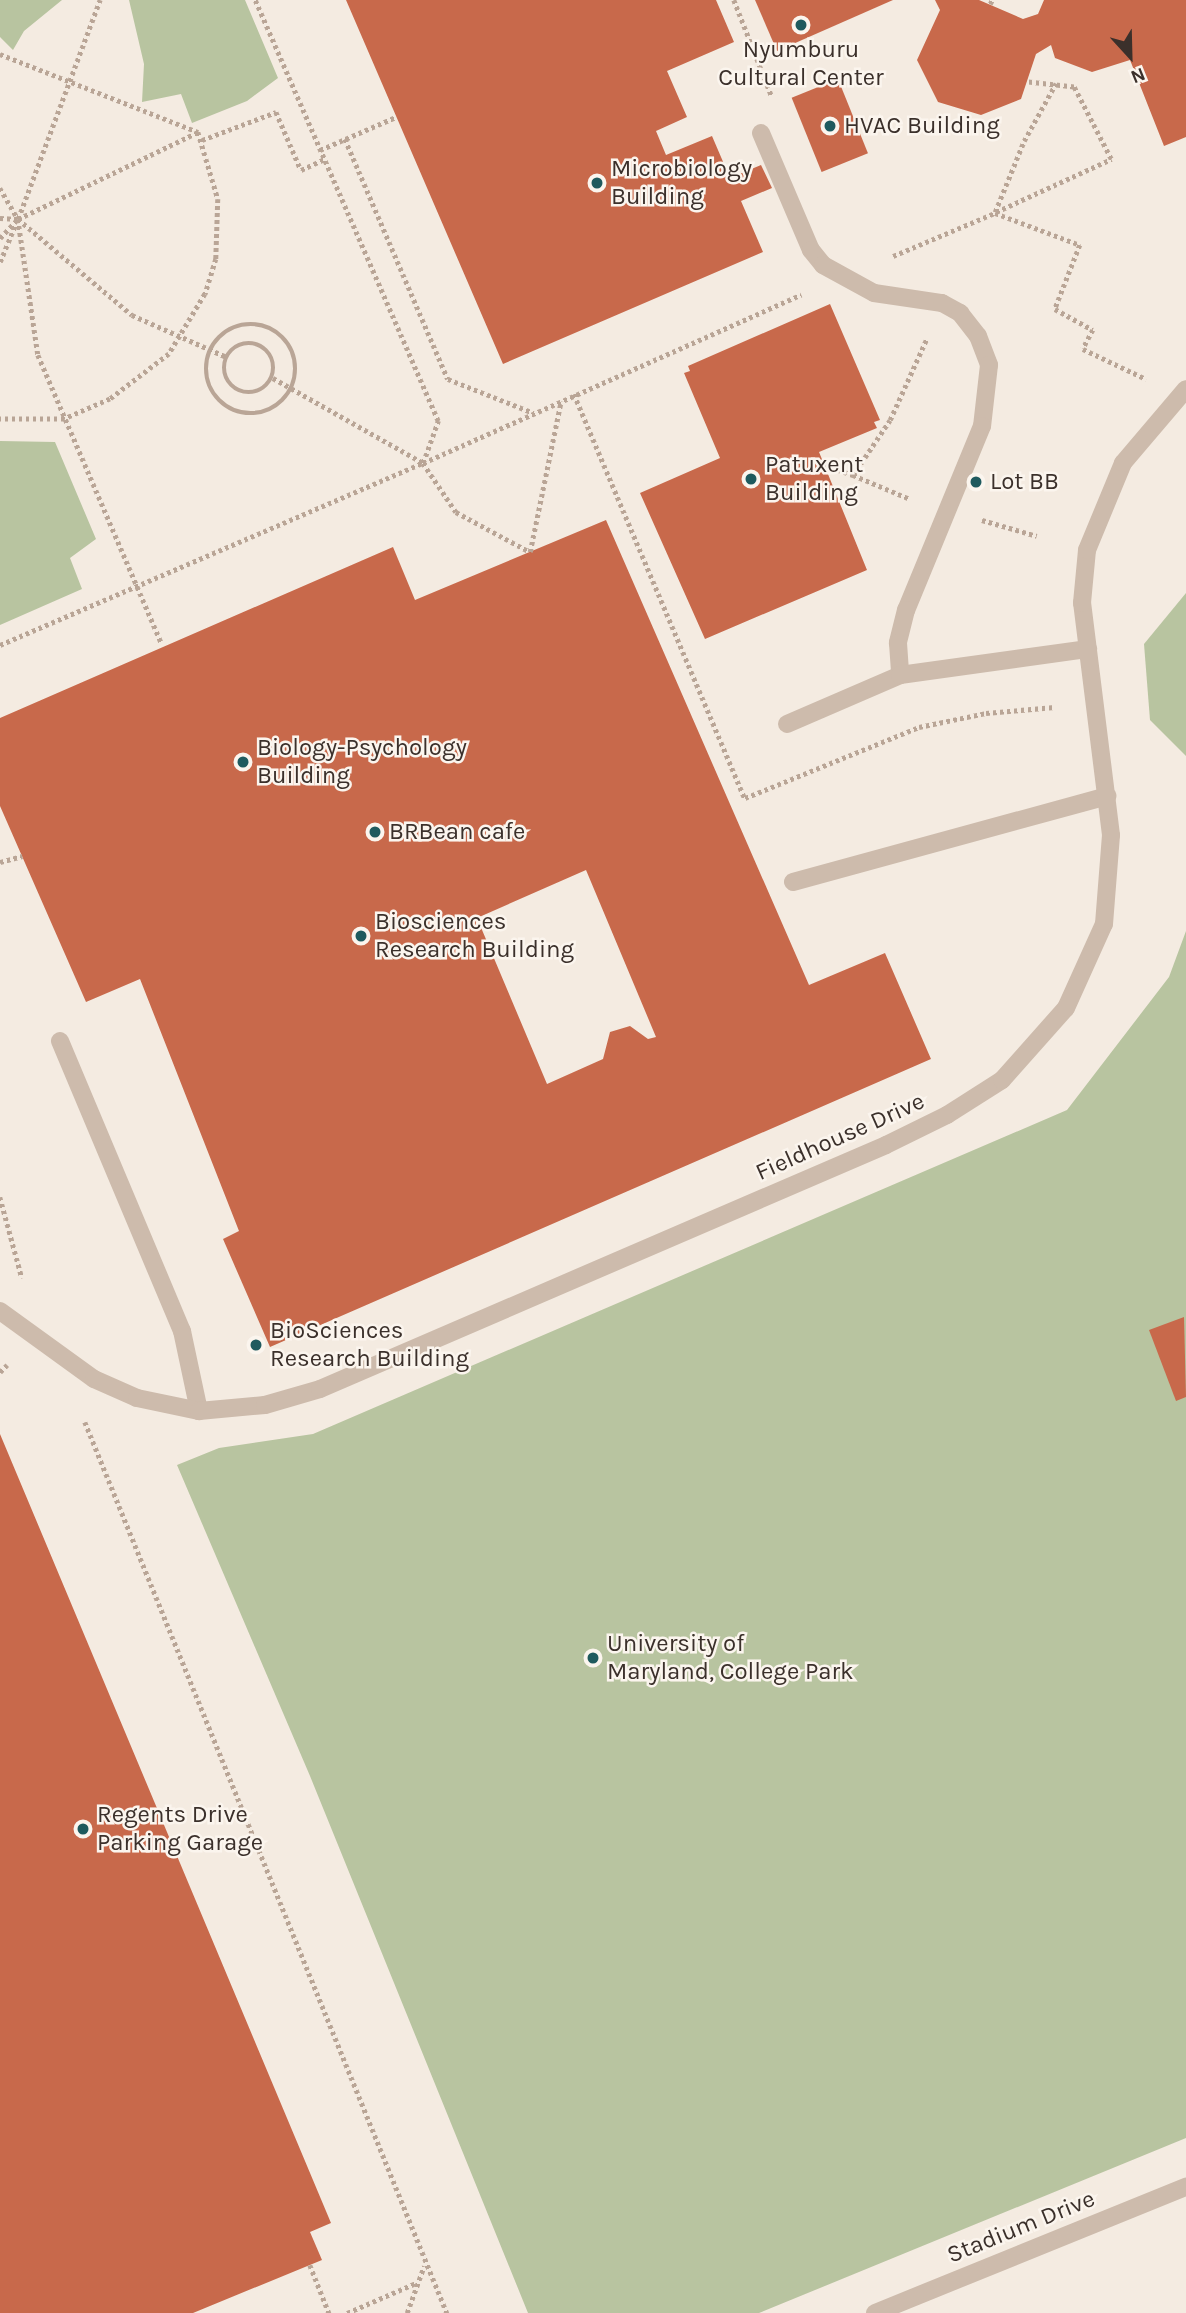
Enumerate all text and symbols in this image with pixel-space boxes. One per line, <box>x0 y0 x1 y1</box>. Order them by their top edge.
marker: Nyumburu Cultural Center <box>793 17 809 33</box>
north arrow <box>1095 21 1165 91</box>
place label: Nyumburu Cultural Center <box>718 36 884 92</box>
text: N <box>1127 63 1148 88</box>
place label: HVAC Building <box>844 112 1000 140</box>
marker: HVAC Building <box>822 118 838 134</box>
place label: Microbiology Building <box>611 155 752 211</box>
marker: Microbiology Building <box>589 175 605 191</box>
place label: Patuxent Building <box>765 451 863 507</box>
place label: Lot BB <box>990 468 1059 496</box>
marker: Patuxent Building <box>743 471 759 487</box>
marker: Lot BB <box>968 474 984 490</box>
place label: Biology-Psychology Building <box>257 734 467 790</box>
marker: Biology-Psychology Building <box>235 754 251 770</box>
place label: BRBean cafe <box>389 818 525 846</box>
marker: BRBean cafe <box>367 824 383 840</box>
place label: Biosciences Research Building <box>375 908 574 964</box>
marker: Biosciences Research Building <box>353 928 369 944</box>
street label: Fieldhouse Drive <box>751 1087 929 1187</box>
place label: BioSciences Research Building <box>270 1317 469 1373</box>
marker: BioSciences Research Building <box>248 1337 264 1353</box>
place label: University of Maryland, College Park <box>607 1630 854 1686</box>
marker: University of Maryland, College Park <box>585 1650 601 1666</box>
place label: Regents Drive Parking Garage <box>97 1801 263 1857</box>
marker: Regents Drive Parking Garage <box>75 1821 91 1837</box>
street label: Stadium Drive <box>943 2184 1099 2270</box>

